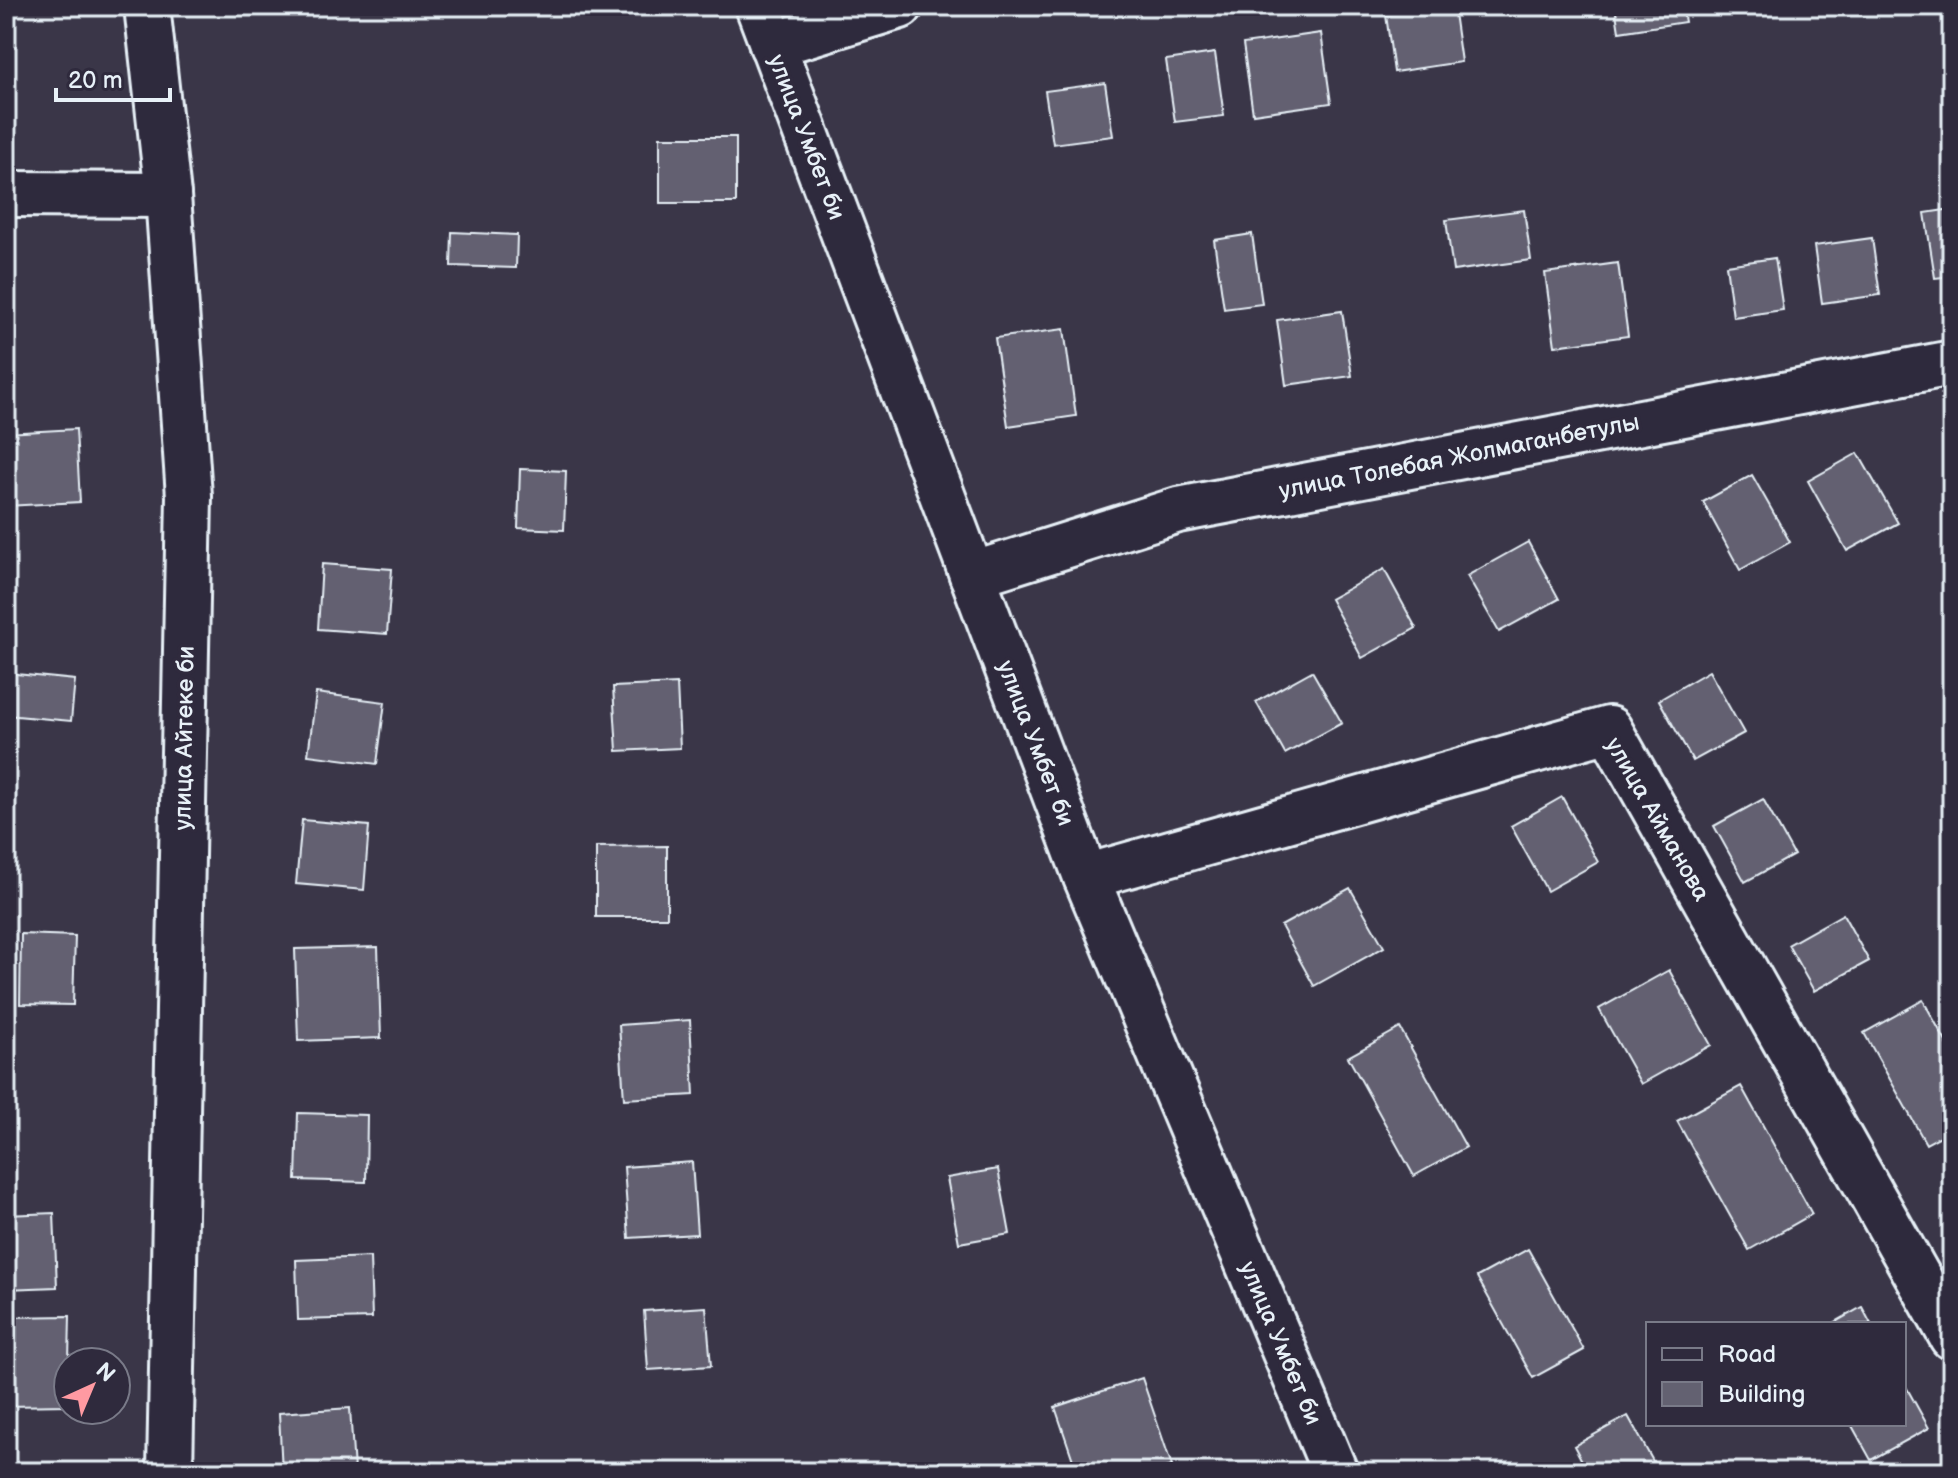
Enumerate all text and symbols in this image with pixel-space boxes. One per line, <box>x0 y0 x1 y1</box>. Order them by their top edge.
street label: улица Умбет би <box>762 50 851 224</box>
scale bar <box>56 52 170 102</box>
text: 20 m <box>68 66 123 95</box>
street label: улица Толебая Жолмаганбетулы <box>1276 407 1642 506</box>
street label: улица Айтеке би <box>168 645 201 831</box>
street label: улица Умбет би <box>991 656 1080 830</box>
street label: улица Айманова <box>1599 732 1716 906</box>
street label: улица Умбет би <box>1233 1257 1328 1429</box>
legend <box>1646 1322 1906 1426</box>
text: Road <box>1718 1340 1776 1369</box>
north arrow <box>52 1346 132 1426</box>
text: N <box>90 1357 120 1388</box>
text: Building <box>1718 1380 1805 1409</box>

